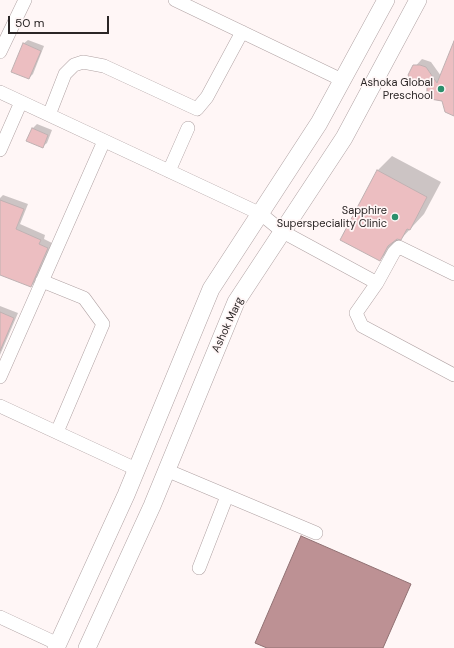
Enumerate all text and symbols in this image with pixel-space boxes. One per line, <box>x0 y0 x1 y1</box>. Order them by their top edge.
scale bar <box>10 8 111 34</box>
text: 50 m <box>15 15 44 31</box>
place label: Ashoka Global Preschool <box>360 76 433 102</box>
marker: Ashoka Global Preschool <box>436 84 446 94</box>
place label: Sapphire Superspeciality Clinic <box>277 204 387 230</box>
marker: Sapphire Superspeciality Clinic <box>390 212 400 222</box>
street label: Ashok Marg <box>209 295 247 355</box>

